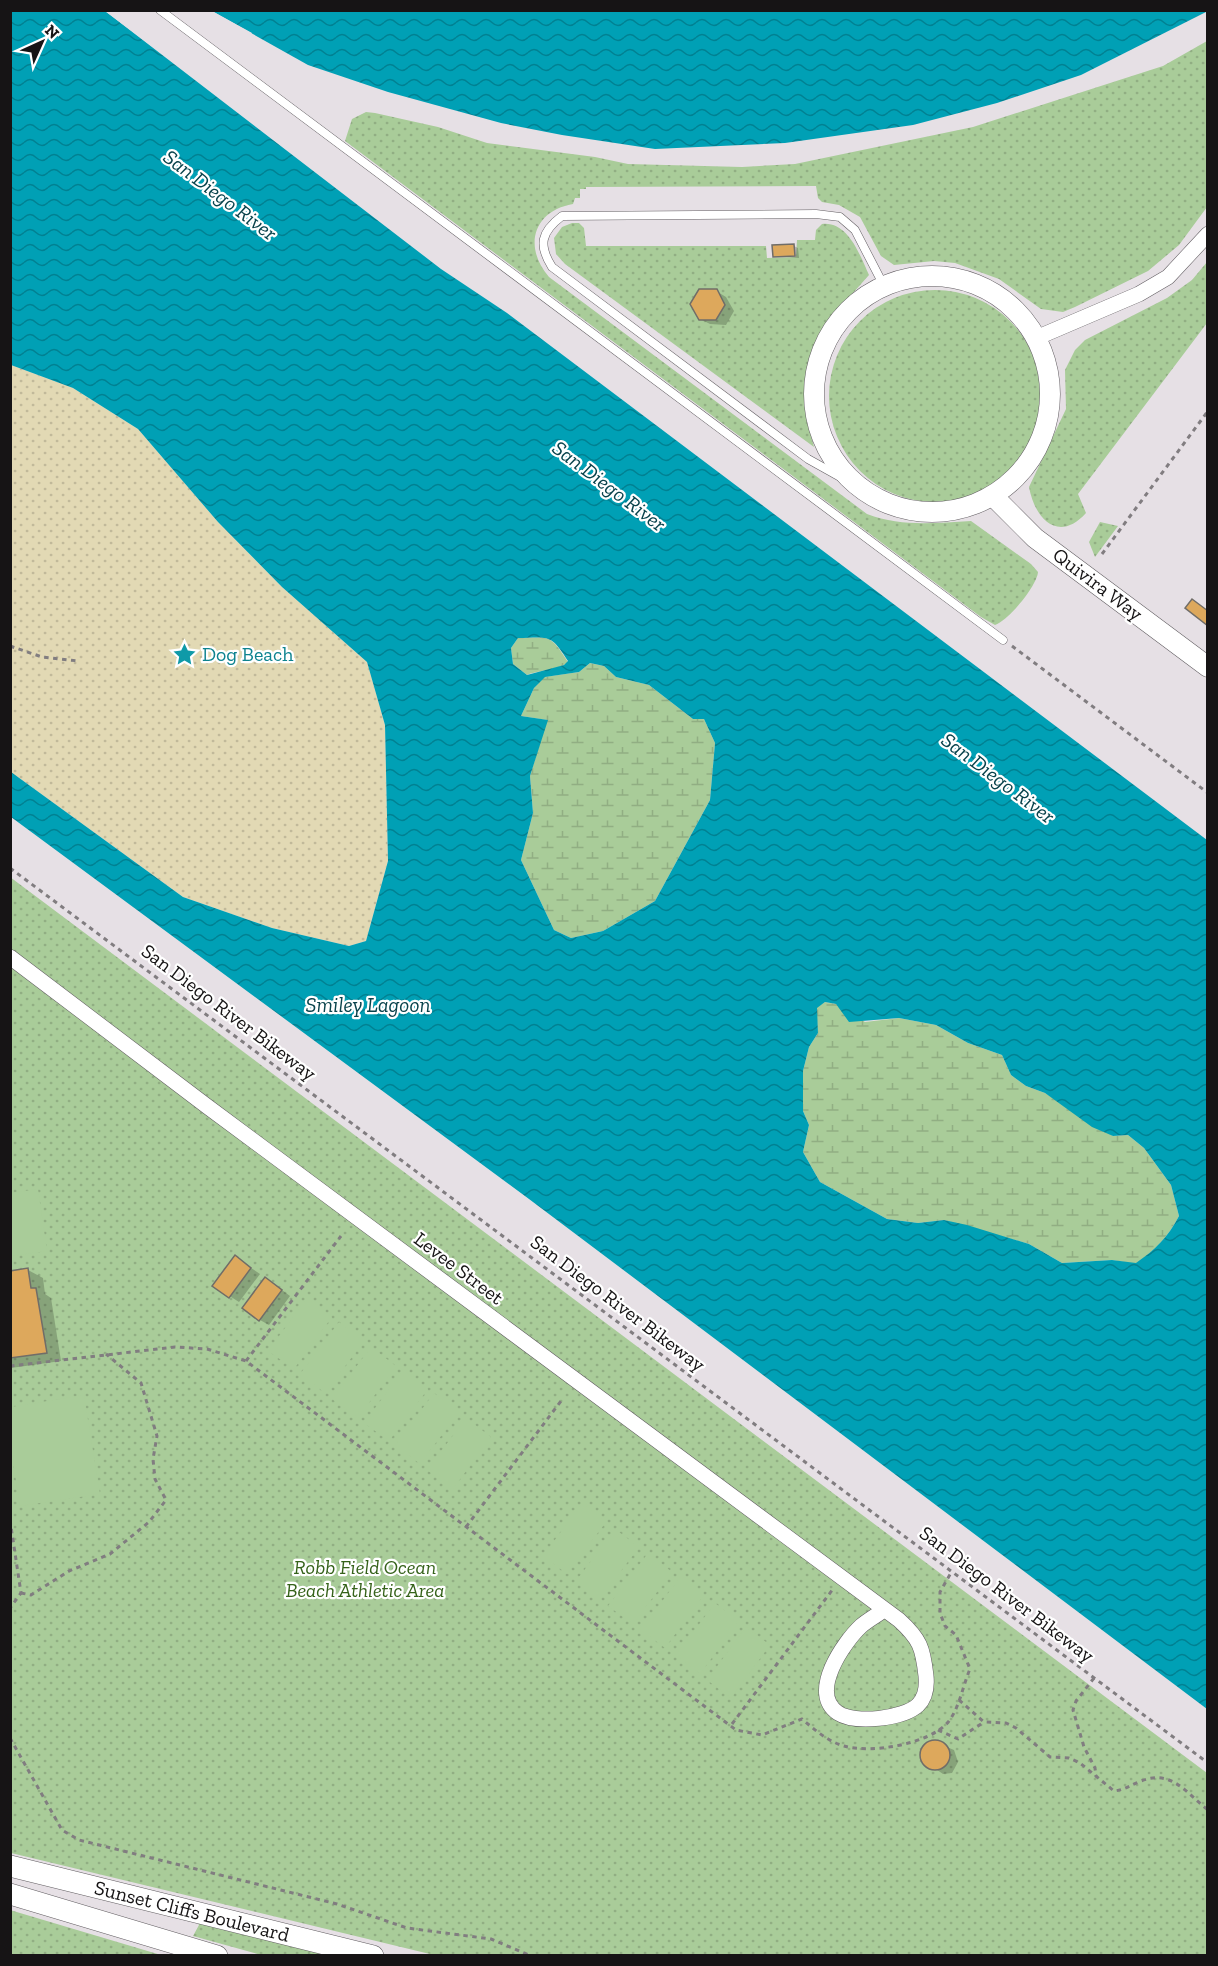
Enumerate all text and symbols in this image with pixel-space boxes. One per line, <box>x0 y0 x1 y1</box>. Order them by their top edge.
north arrow <box>12 12 72 72</box>
text: N <box>41 21 63 43</box>
water label: San Diego River <box>159 144 283 246</box>
water label: San Diego River <box>548 435 672 537</box>
street label: Quivira Way <box>1048 542 1148 626</box>
place icon: Dog Beach <box>171 641 197 667</box>
place label: Dog Beach <box>202 642 294 666</box>
water label: San Diego River <box>937 727 1061 829</box>
street label: San Diego River Bikeway <box>137 938 322 1086</box>
water label: Smiley Lagoon <box>306 992 430 1017</box>
street label: Levee Street <box>410 1227 509 1310</box>
street label: San Diego River Bikeway <box>526 1229 711 1377</box>
street label: San Diego River Bikeway <box>915 1520 1100 1668</box>
park label: Robb Field Ocean Beach Athletic Area <box>286 1555 444 1602</box>
street label: Sunset Cliffs Boulevard <box>92 1875 292 1947</box>

